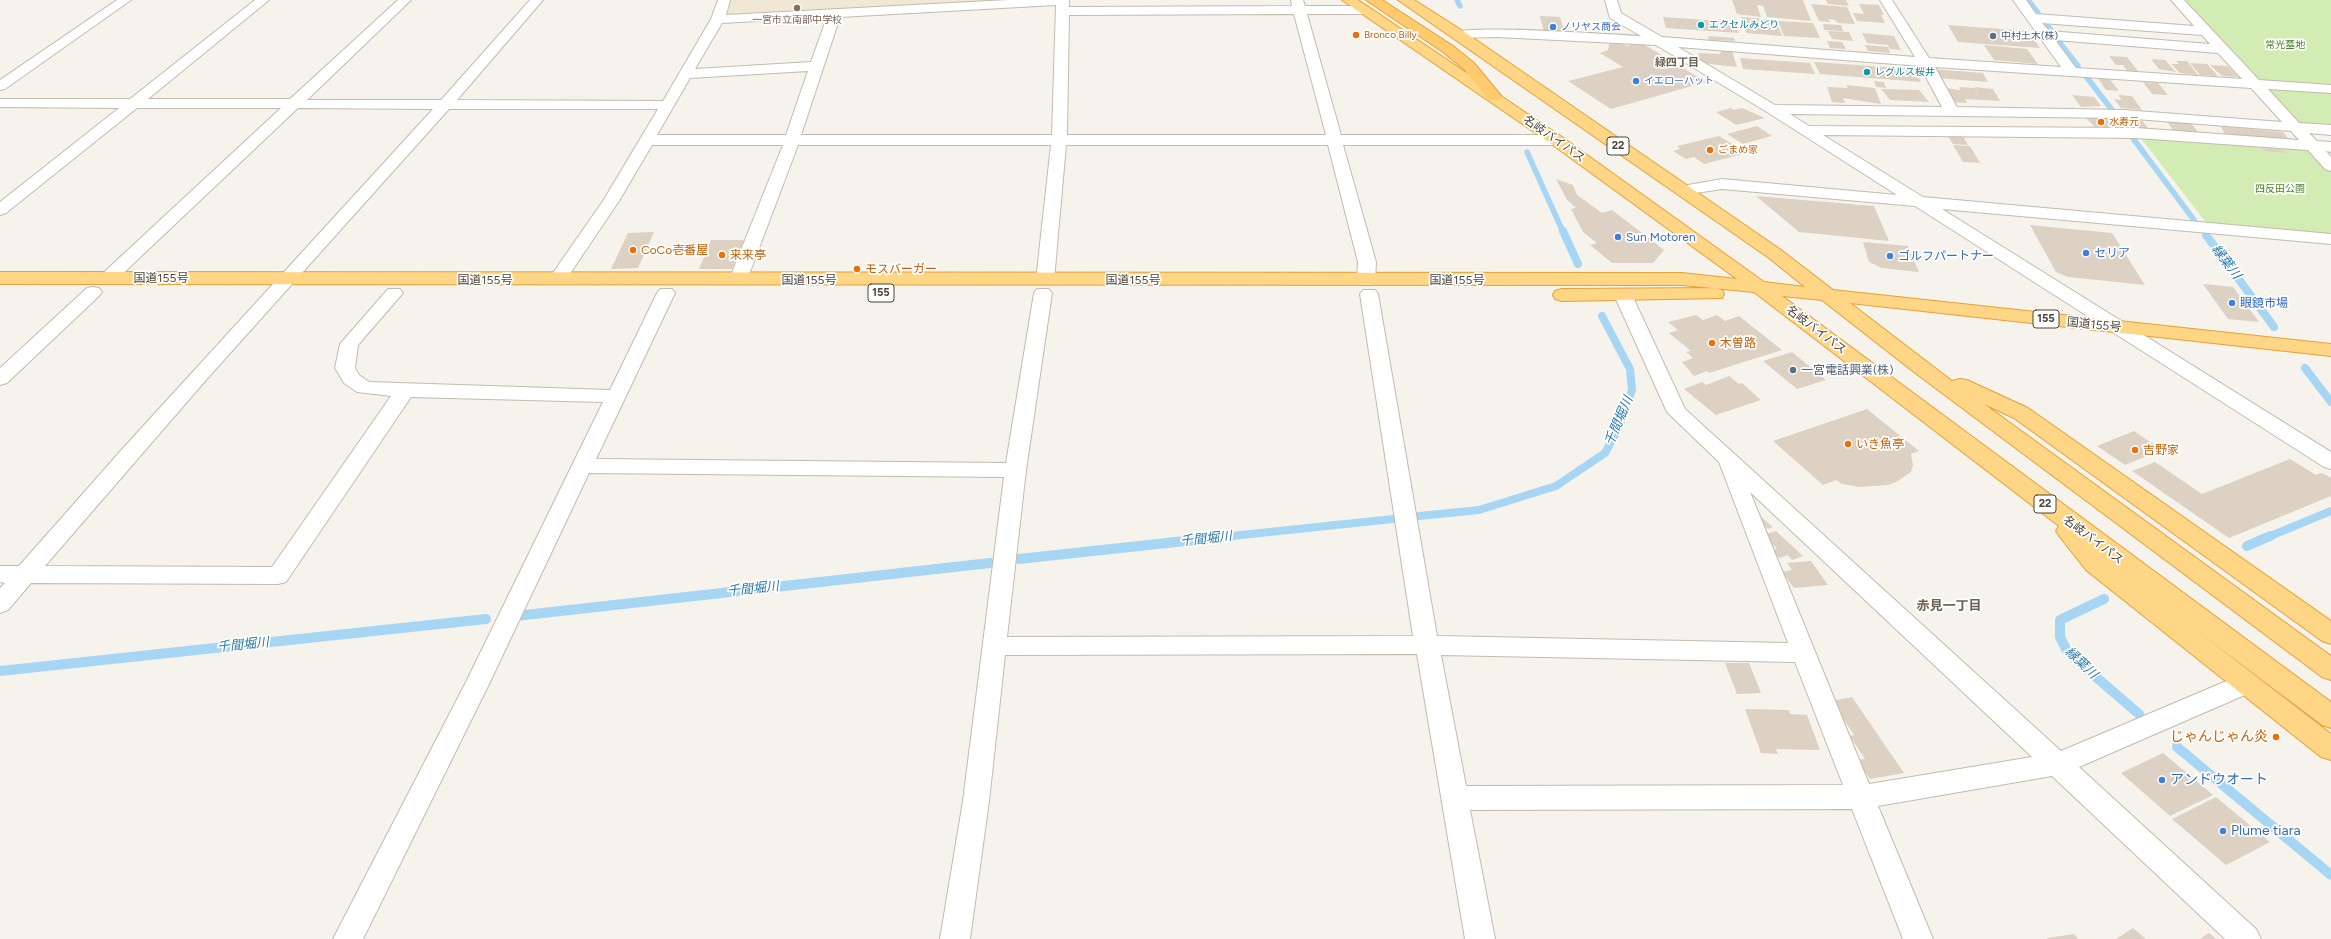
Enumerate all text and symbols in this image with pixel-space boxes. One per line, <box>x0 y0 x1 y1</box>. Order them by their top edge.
marker: 一宮市立南部中学校 <box>792 3 802 13</box>
place label: 一宮市立南部中学校 <box>752 14 842 26</box>
place label: エクセルみどり <box>1709 19 1779 31</box>
marker: エクセルみどり <box>1696 20 1706 30</box>
place label: ノリヤス商会 <box>1561 21 1621 33</box>
marker: ノリヤス商会 <box>1548 22 1558 32</box>
place label: Bronco Billy <box>1364 29 1417 41</box>
marker: Bronco Billy <box>1351 30 1361 40</box>
place label: 中村土木(株) <box>2001 30 2058 42</box>
marker: 中村土木(株) <box>1988 31 1998 41</box>
park label: 常光墓地 <box>2265 39 2305 51</box>
district label: 緑四丁目 <box>1655 56 1699 70</box>
place label: レグルス桜井 <box>1875 66 1935 78</box>
marker: レグルス桜井 <box>1862 67 1872 77</box>
place label: イエローハット <box>1644 75 1714 87</box>
marker: イエローハット <box>1631 76 1641 86</box>
street label: 名岐バイパス <box>1520 112 1588 166</box>
place label: 水寿元 <box>2109 116 2139 128</box>
marker: 水寿元 <box>2096 117 2106 127</box>
road number: 22 <box>1607 137 1629 155</box>
place label: ごまめ家 <box>1718 144 1758 156</box>
marker: ごまめ家 <box>1705 145 1715 155</box>
park label: 四反田公園 <box>2255 183 2305 195</box>
place label: Sun Motoren <box>1626 230 1696 244</box>
marker: Sun Motoren <box>1613 232 1623 242</box>
water label: 縁葉川 <box>2208 242 2244 282</box>
place label: CoCo壱番屋 <box>641 243 708 257</box>
marker: CoCo壱番屋 <box>628 245 638 255</box>
place label: セリア <box>2094 246 2130 260</box>
place label: 来来亭 <box>730 248 766 262</box>
marker: セリア <box>2081 248 2091 258</box>
place label: ゴルフパートナー <box>1898 249 1994 263</box>
marker: 来来亭 <box>717 250 727 260</box>
marker: ゴルフパートナー <box>1885 251 1895 261</box>
place label: モスバーガー <box>865 262 937 276</box>
marker: モスバーガー <box>852 264 862 274</box>
street label: 国道155号 <box>134 271 188 285</box>
street label: 国道155号 <box>458 273 512 287</box>
street label: 国道155号 <box>782 273 836 287</box>
street label: 国道155号 <box>1106 273 1160 287</box>
street label: 国道155号 <box>1430 273 1484 287</box>
road number: 155 <box>868 284 894 302</box>
place label: 眼鏡市場 <box>2240 296 2288 310</box>
marker: 眼鏡市場 <box>2227 298 2237 308</box>
street label: 名岐バイパス <box>1783 303 1849 357</box>
road number: 155 <box>2033 310 2059 328</box>
street label: 国道155号 <box>2066 315 2122 335</box>
place label: 木曽路 <box>1720 336 1756 350</box>
marker: 木曽路 <box>1707 338 1717 348</box>
place label: 一宮電話興業(株) <box>1801 363 1893 377</box>
marker: 一宮電話興業(株) <box>1788 365 1798 375</box>
water label: 千間堀川 <box>1602 394 1636 448</box>
place label: いき魚亭 <box>1856 437 1904 451</box>
marker: いき魚亭 <box>1843 439 1853 449</box>
place label: 吉野家 <box>2143 443 2179 457</box>
marker: 吉野家 <box>2130 445 2140 455</box>
road number: 22 <box>2034 495 2056 513</box>
street label: 名岐バイパス <box>2060 513 2126 567</box>
water label: 千間堀川 <box>1179 529 1233 549</box>
water label: 千間堀川 <box>726 579 780 599</box>
district label: 赤見一丁目 <box>1917 598 1981 614</box>
water label: 千間堀川 <box>216 635 270 655</box>
water label: 縁葉川 <box>2061 644 2101 682</box>
place label: じゃんじゃん炎 <box>2170 729 2268 745</box>
marker: じゃんじゃん炎 <box>2271 732 2281 742</box>
place label: アンドウオート <box>2170 772 2268 788</box>
marker: アンドウオート <box>2157 775 2167 785</box>
place label: Plume tiara <box>2231 823 2301 839</box>
marker: Plume tiara <box>2218 826 2228 836</box>

